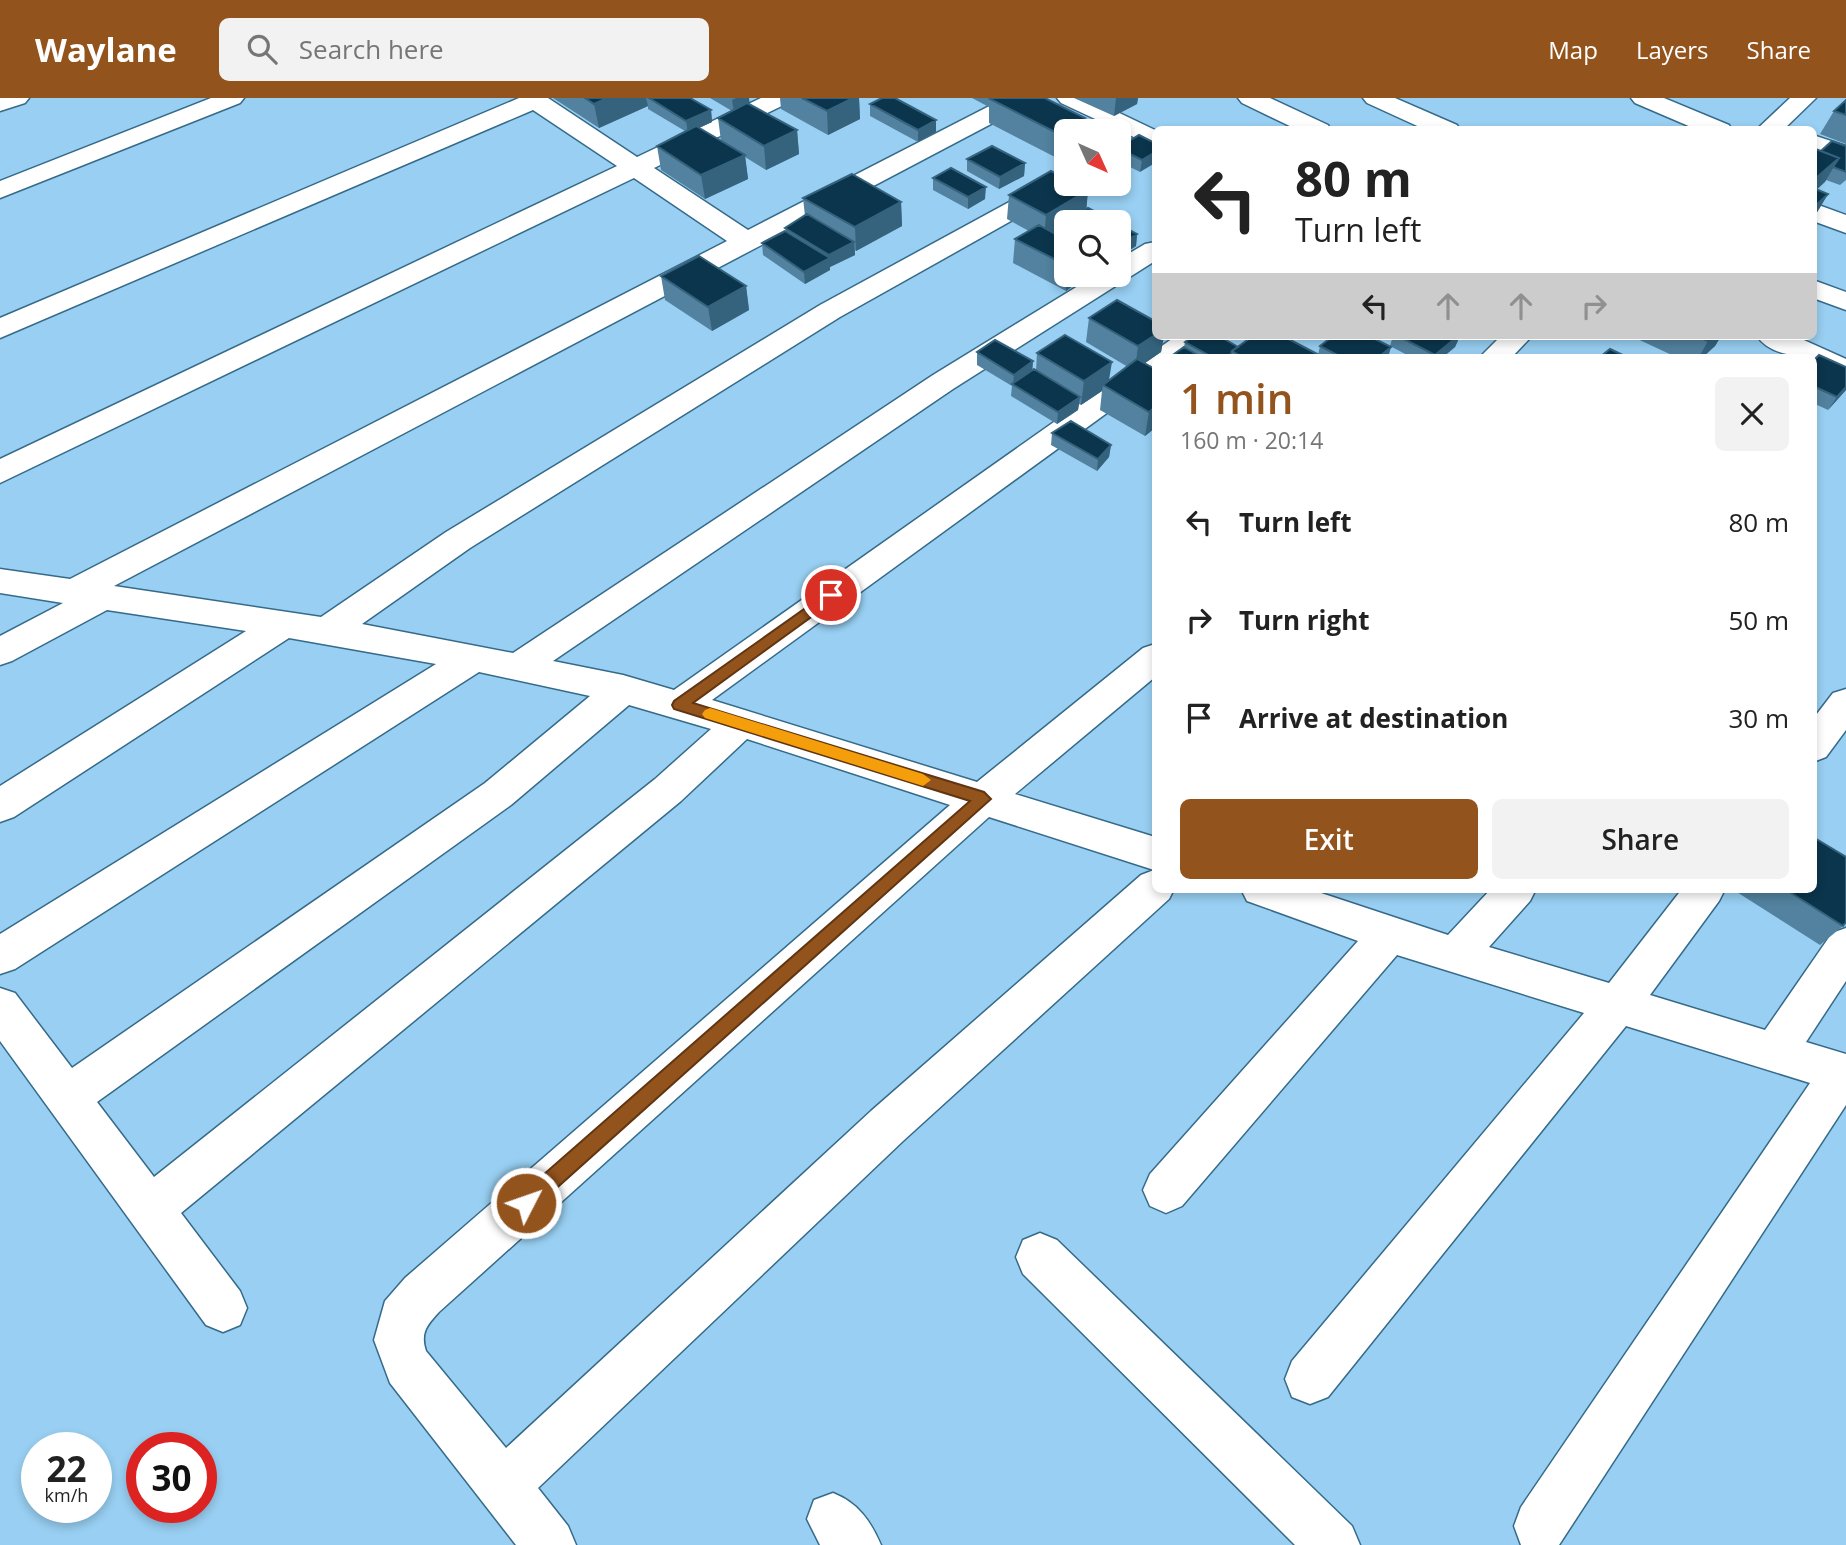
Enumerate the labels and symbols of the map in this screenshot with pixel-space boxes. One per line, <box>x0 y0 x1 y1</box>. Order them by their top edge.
north arrow <box>1054 119 1130 196</box>
pin <box>801 565 861 625</box>
position arrow <box>489 1166 563 1240</box>
speed limit sign: 30 <box>126 1432 217 1523</box>

